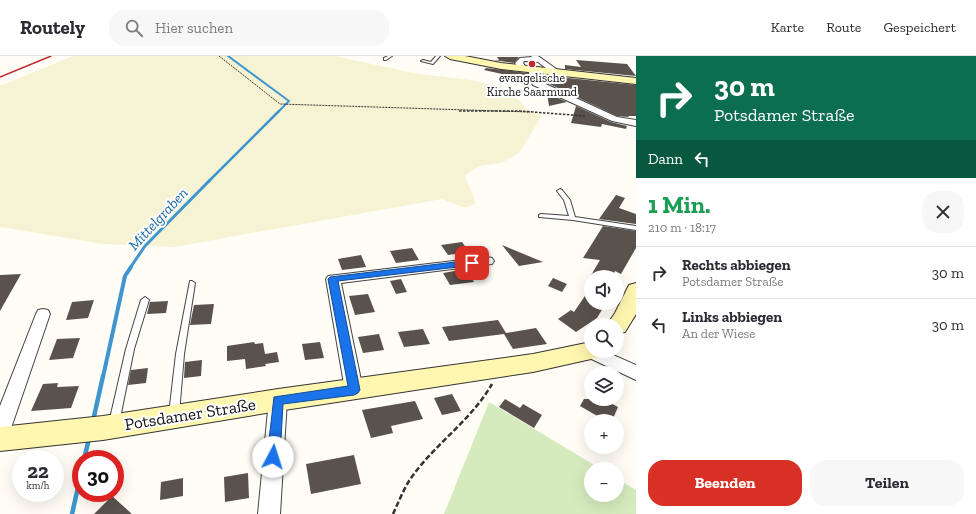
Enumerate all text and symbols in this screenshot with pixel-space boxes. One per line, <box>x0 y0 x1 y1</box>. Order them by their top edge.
search box <box>109 10 389 46</box>
text: Routely <box>20 16 85 39</box>
icon: search <box>123 17 145 39</box>
text: Hier suchen <box>155 19 233 37</box>
text: Karte <box>771 19 804 36</box>
text: Route <box>826 19 861 36</box>
text: Gespeichert <box>883 19 956 36</box>
marker: evangelische Kirche Saarmund <box>527 59 537 69</box>
text: 30 m <box>714 70 775 103</box>
place label: evangelische Kirche Saarmund <box>487 71 578 99</box>
icon: right <box>648 72 700 124</box>
text: Potsdamer Straße <box>714 104 854 126</box>
icon: left <box>691 148 713 170</box>
text: Dann <box>648 150 683 168</box>
water label: Mittelgraben <box>124 184 192 254</box>
text: 1 Min. <box>648 190 711 219</box>
button: close <box>922 191 964 233</box>
text: 210 m · 18:17 <box>648 220 716 235</box>
pin <box>455 246 489 280</box>
icon: arrive <box>461 252 483 274</box>
text: Rechts abbiegen <box>682 256 791 274</box>
icon: right <box>648 262 670 284</box>
text: 30 m <box>932 264 964 282</box>
map controls <box>584 270 624 502</box>
button: sound <box>584 270 624 310</box>
text: Potsdamer Straße <box>682 274 783 289</box>
text: Links abbiegen <box>682 308 782 326</box>
icon: left <box>648 314 670 336</box>
text: 30 m <box>932 316 964 334</box>
button: search <box>584 318 624 358</box>
text: An der Wiese <box>682 326 755 341</box>
button: layers <box>584 366 624 406</box>
street label: Potsdamer Straße <box>123 394 257 434</box>
button: + <box>584 414 624 454</box>
position arrow <box>252 436 294 478</box>
speed limit sign: 30 <box>72 450 124 502</box>
text: 22 <box>27 459 49 483</box>
button: Beenden <box>648 460 802 506</box>
button: Teilen <box>810 460 964 506</box>
button: − <box>584 462 624 502</box>
text: km/h <box>27 480 49 492</box>

